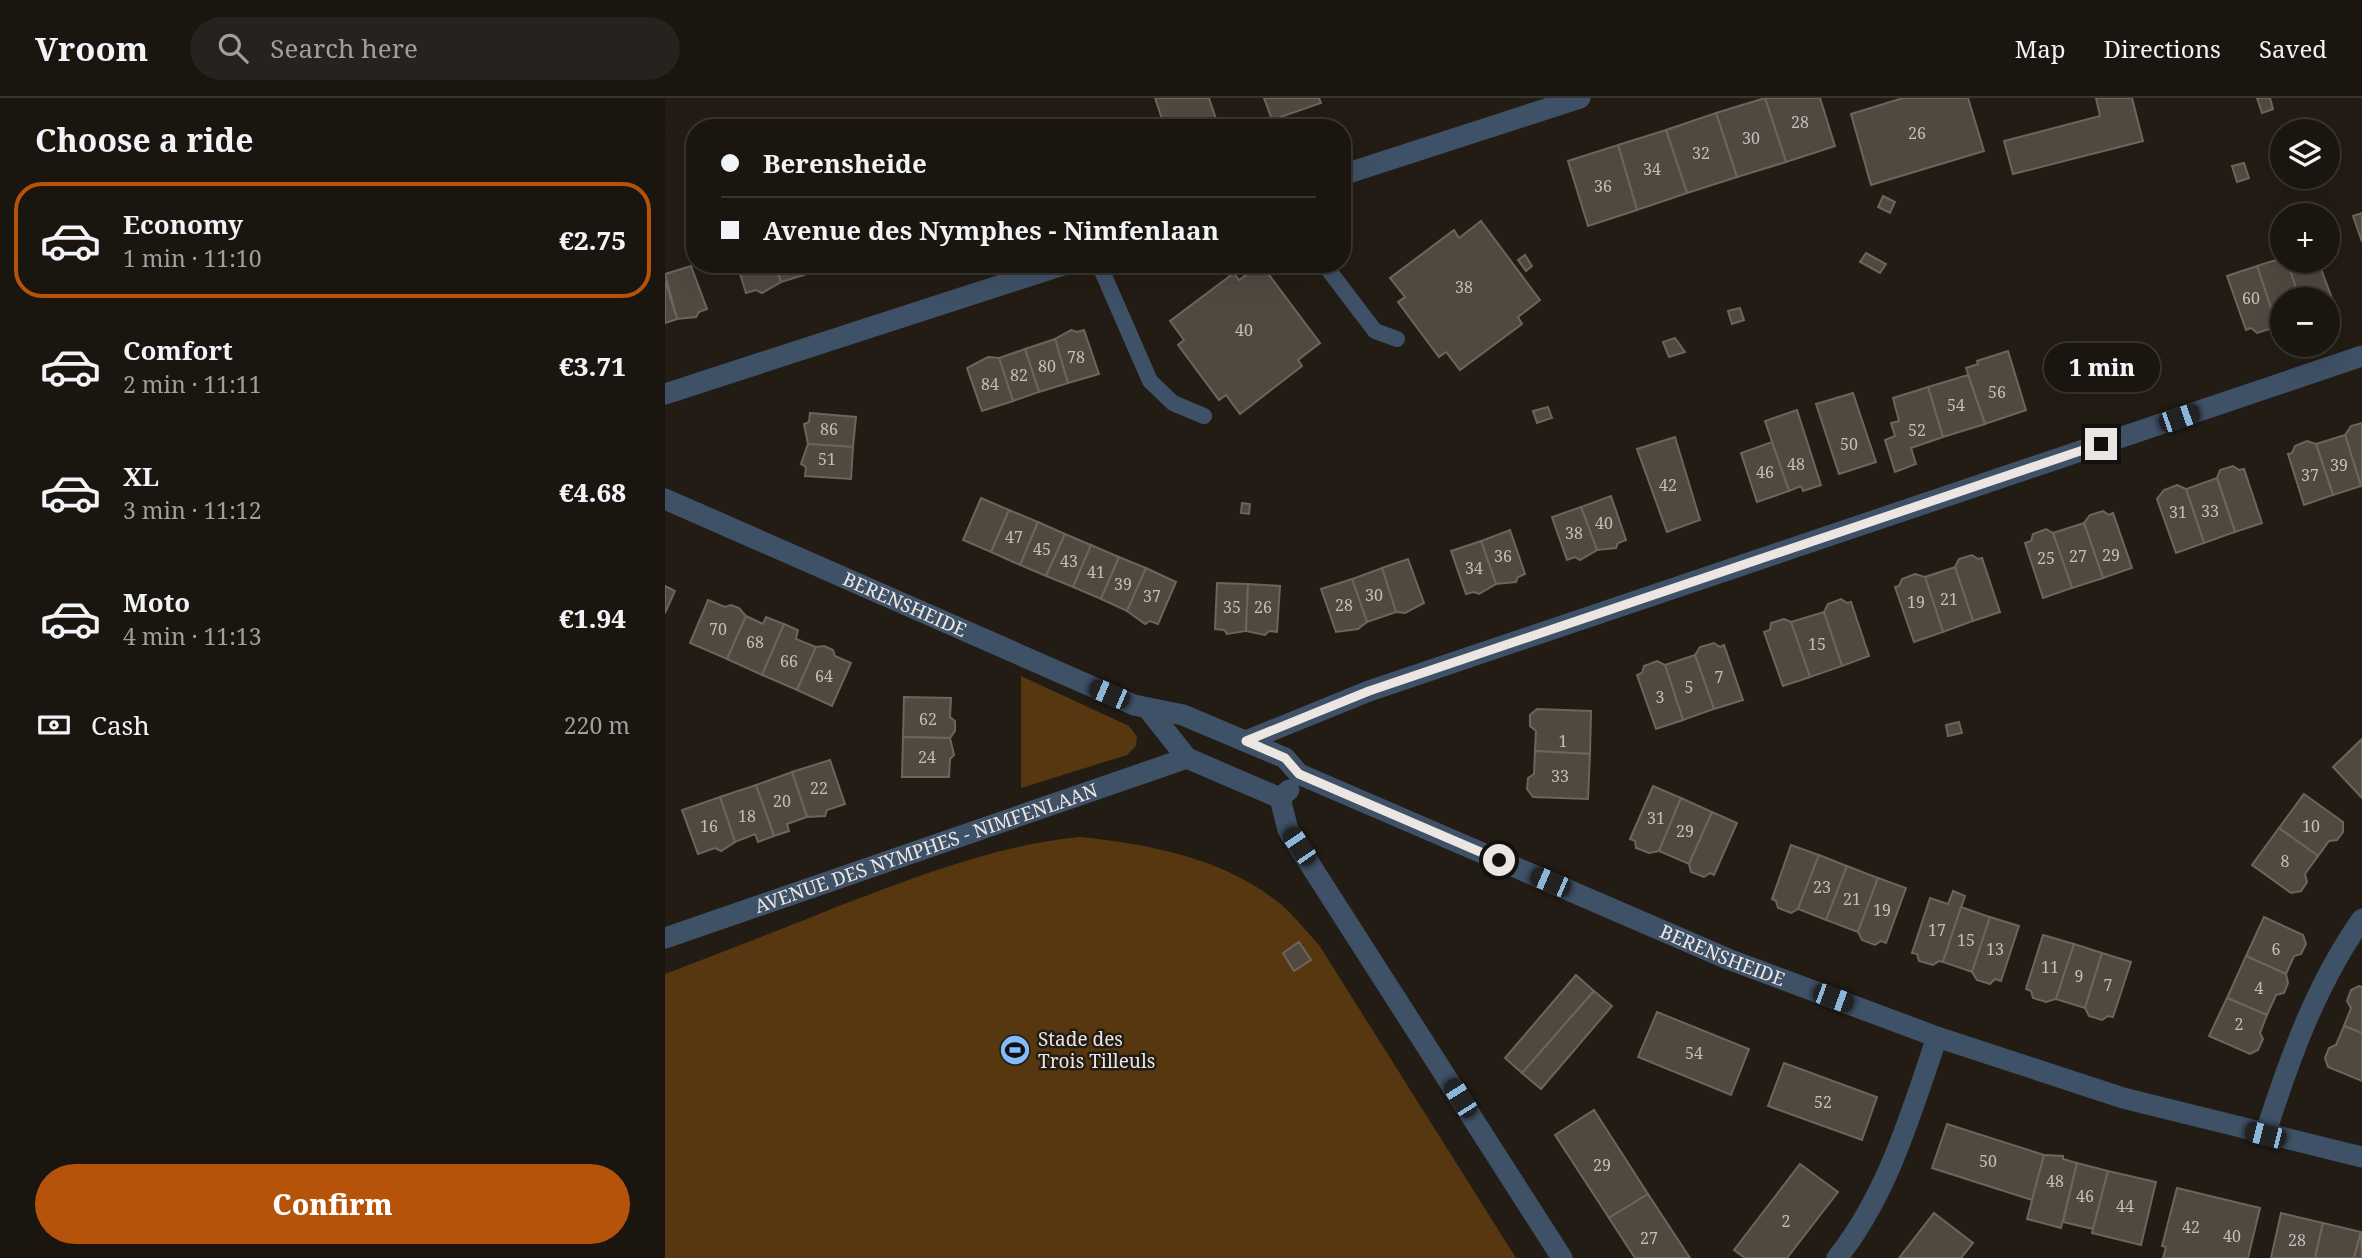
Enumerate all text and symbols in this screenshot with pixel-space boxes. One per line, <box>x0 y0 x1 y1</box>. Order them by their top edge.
search box <box>190 17 680 80</box>
text: Vroom <box>35 26 148 71</box>
icon: search <box>214 29 252 67</box>
text: Search here <box>270 30 418 66</box>
text: Map <box>2015 32 2066 65</box>
text: Directions <box>2104 32 2221 65</box>
text: Saved <box>2259 32 2327 65</box>
house number: 28 <box>1791 111 1809 133</box>
text: Choose a ride <box>35 118 254 161</box>
map controls <box>2270 119 2340 357</box>
button: layers <box>2270 119 2340 189</box>
house number: 26 <box>1908 122 1926 144</box>
house number: 30 <box>1742 127 1760 149</box>
house number: 32 <box>1692 142 1710 164</box>
text: Berensheide <box>763 145 927 181</box>
house number: 34 <box>1643 158 1661 180</box>
house number: 36 <box>1594 175 1612 197</box>
button: + <box>2270 203 2340 273</box>
text: Economy <box>123 206 243 242</box>
icon: car <box>39 209 102 272</box>
text: Avenue des Nymphes - Nimfenlaan <box>763 212 1219 248</box>
text: €2.75 <box>559 222 626 258</box>
text: 1 min · 11:10 <box>123 242 261 274</box>
house number: 38 <box>1455 276 1473 298</box>
house number: 60 <box>2242 287 2260 309</box>
button: − <box>2270 287 2340 357</box>
house number: 40 <box>1235 319 1253 341</box>
text: Comfort <box>123 332 233 368</box>
icon: car <box>39 335 102 398</box>
callout: 1 min <box>2043 342 2159 392</box>
house number: 78 <box>1067 346 1085 368</box>
text: €3.71 <box>559 348 626 384</box>
text: 1 min <box>2069 351 2135 383</box>
house number: 80 <box>1038 355 1056 377</box>
house number: 82 <box>1010 364 1028 386</box>
text: 2 min · 11:11 <box>123 368 261 400</box>
house number: 84 <box>981 373 999 395</box>
house number: 56 <box>1988 381 2006 403</box>
house number: 54 <box>1947 394 1965 416</box>
car <box>2156 401 2203 435</box>
house number: 86 <box>820 418 838 440</box>
house number: 52 <box>1908 419 1926 441</box>
route end <box>2085 428 2117 460</box>
house number: 50 <box>1840 433 1858 455</box>
house number: 51 <box>818 448 836 470</box>
house number: 48 <box>1787 453 1805 475</box>
house number: 39 <box>2330 454 2348 476</box>
text: XL <box>123 458 159 494</box>
icon: car <box>39 461 102 524</box>
house number: 46 <box>1756 461 1774 483</box>
house number: 37 <box>2301 464 2319 486</box>
text: €4.68 <box>559 474 626 510</box>
house number: 42 <box>1659 474 1677 496</box>
text: 3 min · 11:12 <box>123 494 261 526</box>
house number: 33 <box>2201 500 2219 522</box>
house number: 31 <box>2169 501 2187 523</box>
house number: 40 <box>1595 512 1613 534</box>
house number: 38 <box>1565 522 1583 544</box>
house number: 47 <box>1005 526 1023 548</box>
house number: 45 <box>1033 538 1051 560</box>
house number: 29 <box>2102 544 2120 566</box>
house number: 36 <box>1494 545 1512 567</box>
house number: 27 <box>2069 545 2087 567</box>
house number: 25 <box>2037 547 2055 569</box>
house number: 43 <box>1060 550 1078 572</box>
house number: 34 <box>1465 557 1483 579</box>
house number: 41 <box>1087 561 1105 583</box>
street label: BERENSHEIDE <box>839 566 971 643</box>
house number: 39 <box>1114 573 1132 595</box>
text: Moto <box>123 584 190 620</box>
house number: 30 <box>1365 584 1383 606</box>
house number: 37 <box>1143 585 1161 607</box>
icon: car <box>39 587 102 650</box>
house number: 21 <box>1940 588 1958 610</box>
house number: 19 <box>1907 591 1925 613</box>
house number: 28 <box>1335 594 1353 616</box>
house number: 35 <box>1223 596 1241 618</box>
house number: 26 <box>1254 596 1272 618</box>
text: €1.94 <box>559 600 626 636</box>
house number: 70 <box>709 618 727 640</box>
text: 4 min · 11:13 <box>123 620 261 652</box>
house number: 68 <box>746 631 764 653</box>
house number: 15 <box>1808 633 1826 655</box>
house number: 66 <box>780 650 798 672</box>
house number: 64 <box>815 665 833 687</box>
house number: 7 <box>1715 666 1724 688</box>
car <box>1086 676 1133 712</box>
house number: 5 <box>1685 676 1693 698</box>
house number: 3 <box>1656 686 1665 708</box>
icon: cash <box>35 706 73 744</box>
text: Cash <box>91 707 150 743</box>
house number: 62 <box>919 708 937 730</box>
text: 220 m <box>564 709 630 741</box>
house number: 1 <box>1559 730 1567 752</box>
house number: 24 <box>918 746 936 768</box>
house number: 33 <box>1551 765 1569 787</box>
street label: AVENUE DES NYMPHES - NIMFENLAAN <box>751 777 1101 919</box>
house number: 22 <box>810 777 828 799</box>
house number: 20 <box>773 790 791 812</box>
house number: 18 <box>738 805 756 827</box>
house number: 31 <box>1647 807 1665 829</box>
house number: 16 <box>700 815 718 837</box>
house number: 10 <box>2302 815 2320 837</box>
house number: 29 <box>1676 820 1694 842</box>
car <box>1279 823 1320 869</box>
route start <box>1483 844 1515 876</box>
house number: 8 <box>2281 850 2290 872</box>
car <box>1527 864 1574 900</box>
house number: 23 <box>1813 876 1831 898</box>
house number: 21 <box>1843 888 1861 910</box>
house number: 19 <box>1873 899 1891 921</box>
street label: BERENSHEIDE <box>1656 918 1789 992</box>
house number: 17 <box>1928 919 1946 941</box>
house number: 15 <box>1957 929 1975 951</box>
house number: 13 <box>1986 938 2004 960</box>
house number: 6 <box>2272 938 2281 960</box>
house number: 11 <box>2041 956 2059 978</box>
house number: 9 <box>2075 965 2083 987</box>
house number: 7 <box>2104 974 2113 996</box>
house number: 4 <box>2255 977 2264 999</box>
car <box>1810 981 1857 1015</box>
house number: 2 <box>2235 1013 2243 1035</box>
place label: Stade des Trois Tilleuls <box>1038 1026 1155 1074</box>
sports icon: Stade des Trois Tilleuls <box>998 1033 1032 1067</box>
house number: 54 <box>1685 1042 1703 1064</box>
car <box>1440 1075 1481 1121</box>
house number: 52 <box>1814 1091 1832 1113</box>
car <box>2243 1120 2288 1150</box>
house number: 50 <box>1979 1150 1997 1172</box>
house number: 29 <box>1593 1154 1611 1176</box>
button: Confirm <box>35 1164 630 1244</box>
house number: 48 <box>2046 1170 2064 1192</box>
house number: 46 <box>2076 1185 2094 1207</box>
house number: 44 <box>2116 1195 2134 1217</box>
house number: 2 <box>1782 1210 1790 1232</box>
house number: 42 <box>2182 1216 2200 1238</box>
house number: 40 <box>2223 1225 2241 1247</box>
house number: 27 <box>1640 1227 1658 1249</box>
house number: 28 <box>2288 1229 2306 1251</box>

